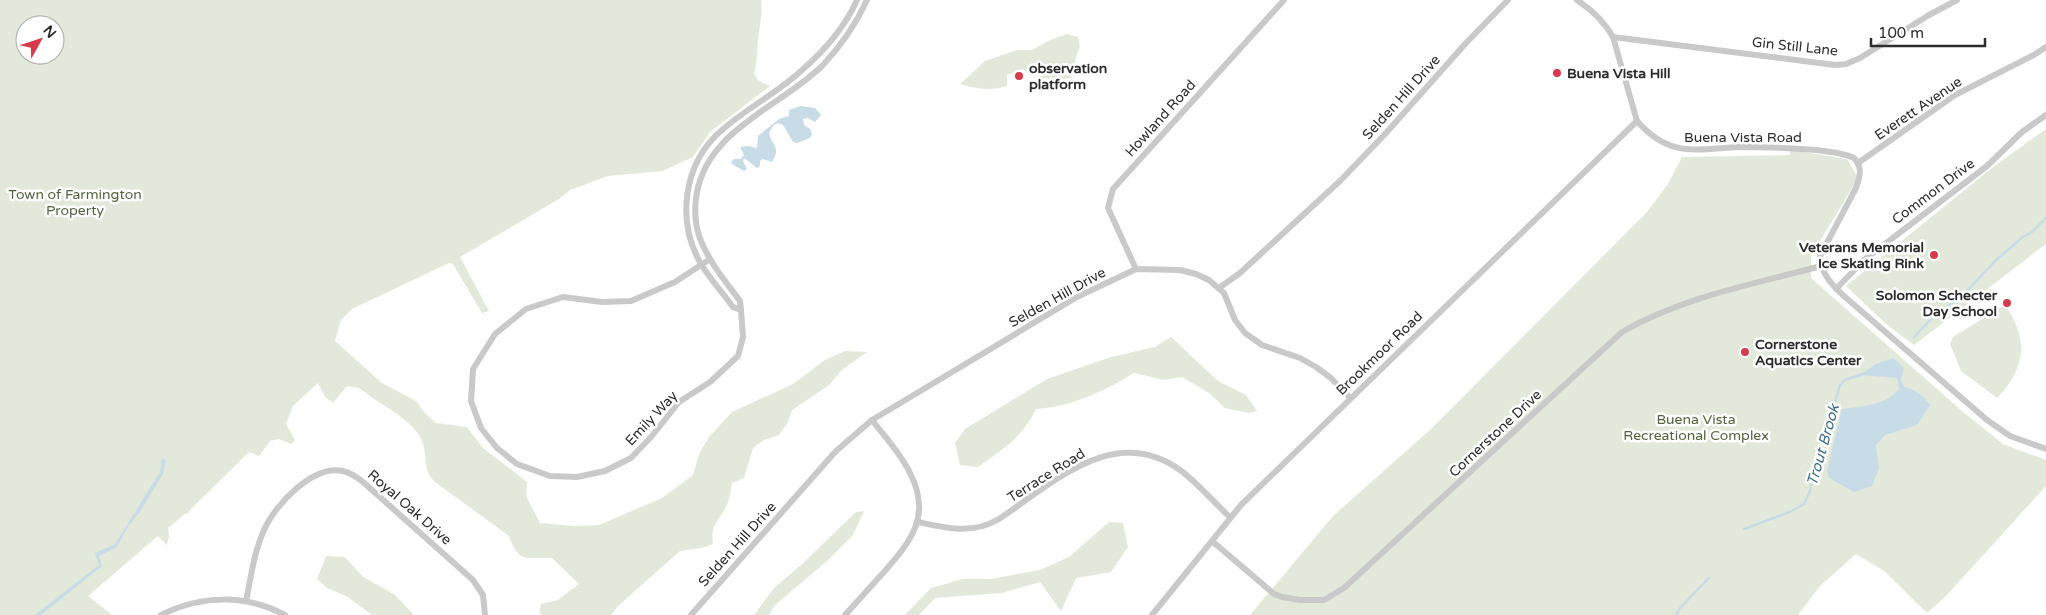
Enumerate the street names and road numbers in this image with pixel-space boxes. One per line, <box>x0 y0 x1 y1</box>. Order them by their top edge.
street label: Gin Still Lane <box>1751 34 1839 59</box>
street label: Selden Hill Drive <box>1359 51 1444 143</box>
street label: Everett Avenue <box>1871 73 1965 144</box>
street label: Howland Road <box>1121 76 1199 160</box>
street label: Buena Vista Road <box>1684 129 1802 146</box>
street label: Common Drive <box>1889 155 1978 228</box>
street label: Selden Hill Drive <box>1006 264 1109 331</box>
street label: Brookmoor Road <box>1333 308 1426 399</box>
street label: Cornerstone Drive <box>1446 386 1545 481</box>
street label: Emily Way <box>622 387 681 449</box>
street label: Terrace Road <box>1004 445 1088 506</box>
street label: Royal Oak Drive <box>364 466 455 548</box>
street label: Selden Hill Drive <box>695 498 780 590</box>

